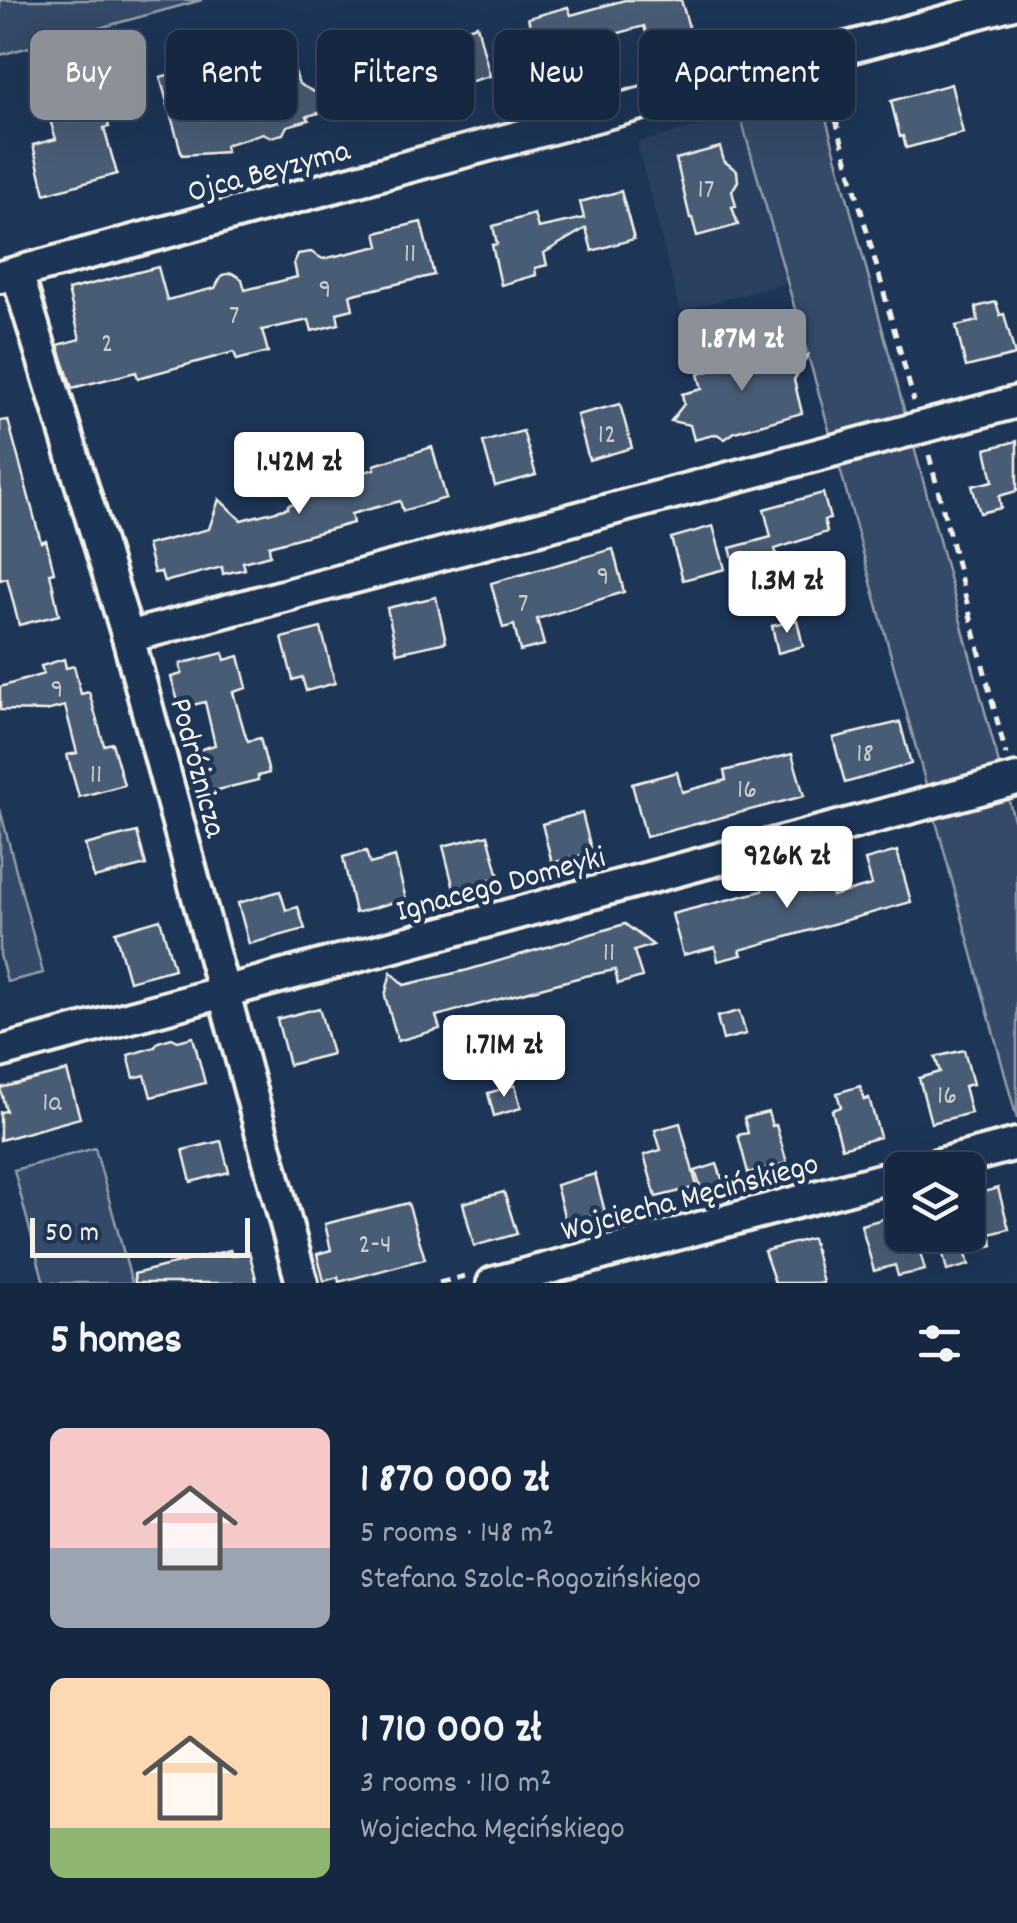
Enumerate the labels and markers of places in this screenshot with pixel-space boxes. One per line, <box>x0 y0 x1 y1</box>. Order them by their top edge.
pin: 1.87M zł <box>639 309 845 394</box>
pin: 1.42M zł <box>196 432 402 517</box>
pin: 1.3M zł <box>695 551 879 636</box>
pin: 926K zł <box>695 826 879 911</box>
pin: 1.71M zł <box>401 1015 607 1100</box>

